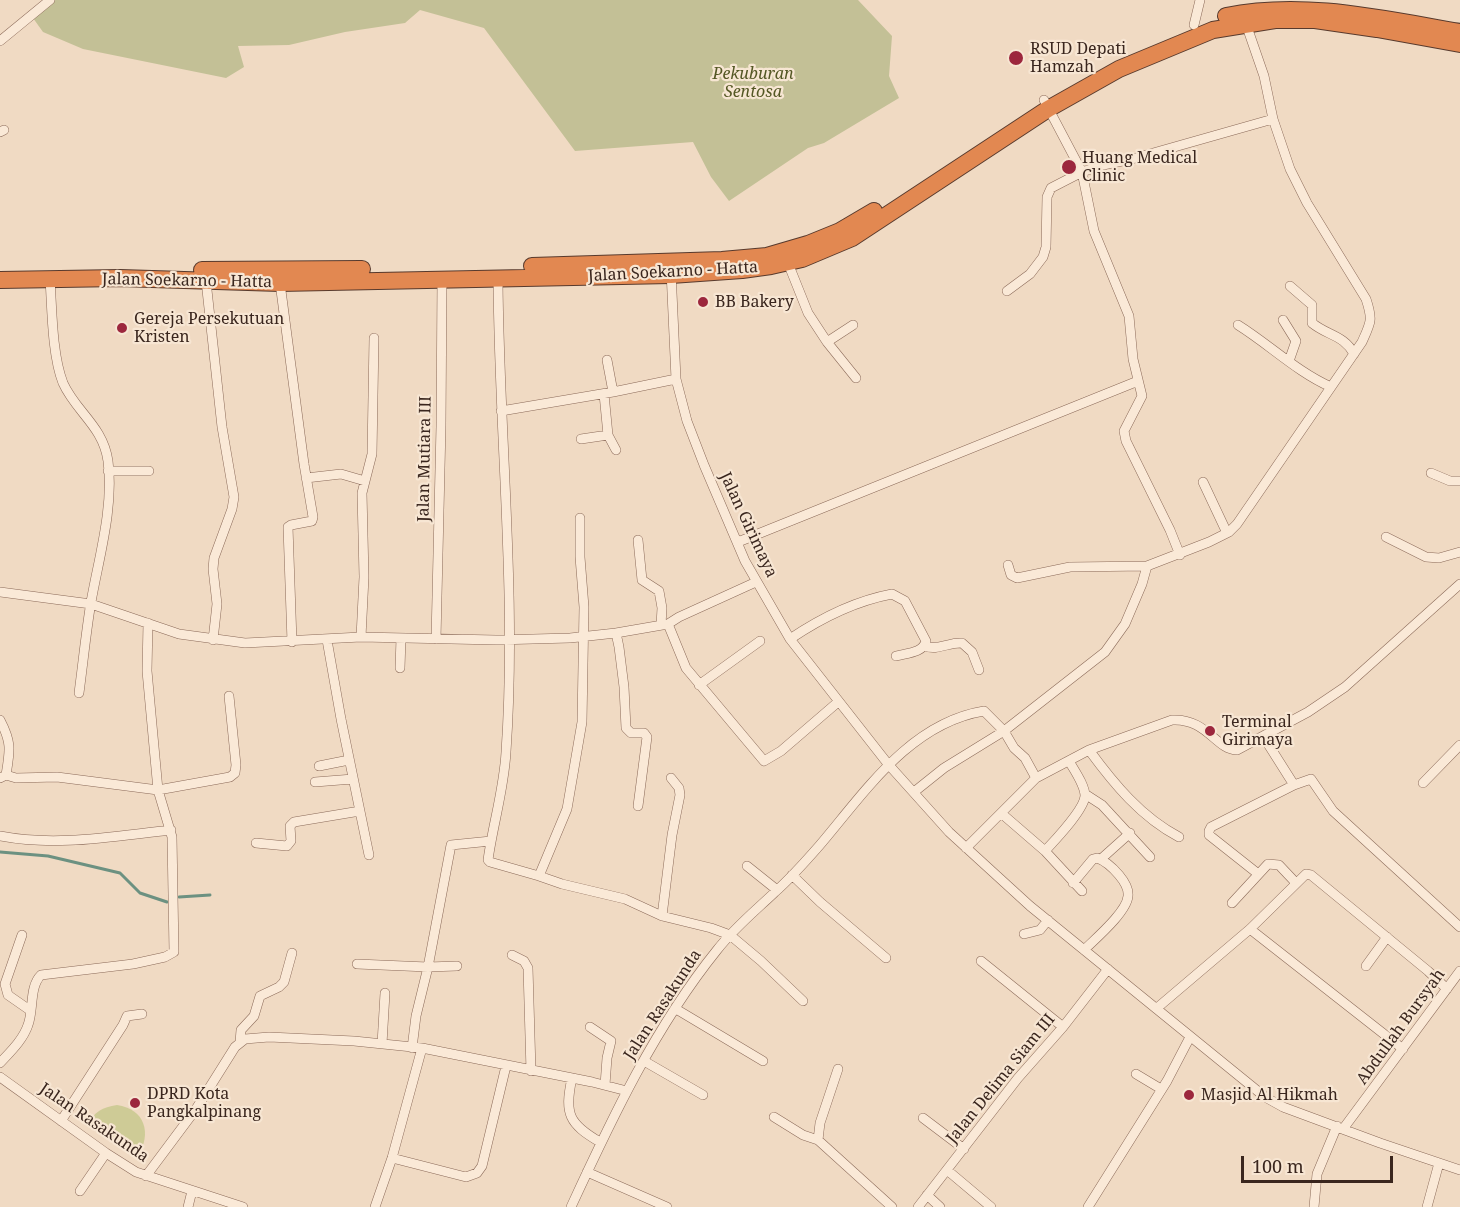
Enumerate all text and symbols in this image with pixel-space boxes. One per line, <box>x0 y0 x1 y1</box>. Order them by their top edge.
place label: RSUD Depati Hamzah <box>1030 39 1126 77</box>
marker: RSUD Depati Hamzah <box>1007 49 1025 67</box>
park label: Pekuburan Sentosa <box>712 64 794 102</box>
place label: Huang Medical Clinic <box>1082 148 1197 186</box>
marker: Huang Medical Clinic <box>1060 158 1078 176</box>
street label: Jalan Soekarno - Hatta <box>587 258 759 286</box>
street label: Jalan Soekarno - Hatta <box>102 270 272 292</box>
place label: BB Bakery <box>715 292 794 312</box>
marker: BB Bakery <box>696 295 710 309</box>
place label: Gereja Persekutuan Kristen <box>134 309 284 347</box>
marker: Gereja Persekutuan Kristen <box>115 321 129 335</box>
street label: Jalan Mutiara III <box>414 396 436 522</box>
street label: Jalan Girimaya <box>715 469 781 581</box>
place label: Terminal Girimaya <box>1222 712 1293 750</box>
marker: Terminal Girimaya <box>1203 724 1217 738</box>
street label: Jalan Rasakunda <box>620 946 706 1064</box>
street label: Abdullah Bursyah <box>1353 966 1449 1088</box>
street label: Jalan Delima Siam III <box>943 1010 1059 1148</box>
street label: Jalan Rasakunda <box>36 1079 152 1167</box>
place label: DPRD Kota Pangkalpinang <box>147 1084 261 1122</box>
place label: Masjid Al Hikmah <box>1201 1085 1338 1105</box>
marker: Masjid Al Hikmah <box>1182 1088 1196 1102</box>
marker: DPRD Kota Pangkalpinang <box>128 1096 142 1110</box>
scale bar <box>1244 1144 1396 1182</box>
text: 100 m <box>1252 1154 1304 1178</box>

